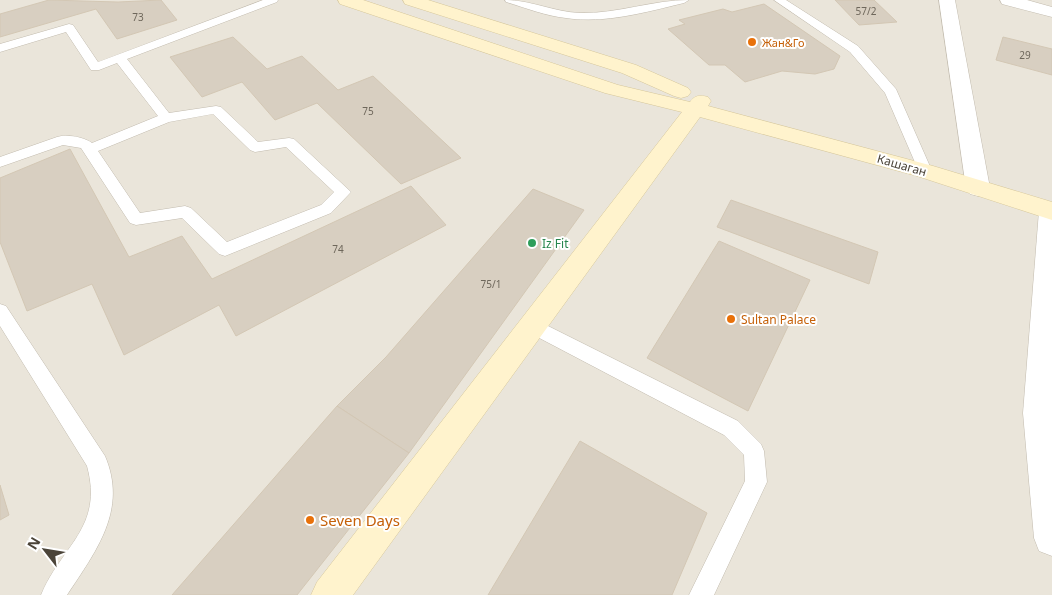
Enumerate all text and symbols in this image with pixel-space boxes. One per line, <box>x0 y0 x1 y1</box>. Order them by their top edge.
house number: 57/2 <box>856 4 877 18</box>
house number: 73 <box>132 10 144 24</box>
place label: Жан&Го <box>762 35 804 50</box>
marker: Жан&Го <box>746 36 758 48</box>
house number: 29 <box>1019 48 1031 62</box>
house number: 75 <box>362 104 374 118</box>
street label: Кашаган <box>875 150 929 180</box>
place label: Iz Fit <box>542 235 569 252</box>
marker: Iz Fit <box>526 237 538 249</box>
house number: 74 <box>332 242 344 256</box>
house number: 75/1 <box>481 277 501 291</box>
place label: Sultan Palace <box>741 311 816 328</box>
marker: Sultan Palace <box>725 313 737 325</box>
place label: Seven Days <box>320 510 400 530</box>
marker: Seven Days <box>304 514 316 526</box>
north arrow <box>20 525 70 575</box>
text: N <box>22 533 45 553</box>

